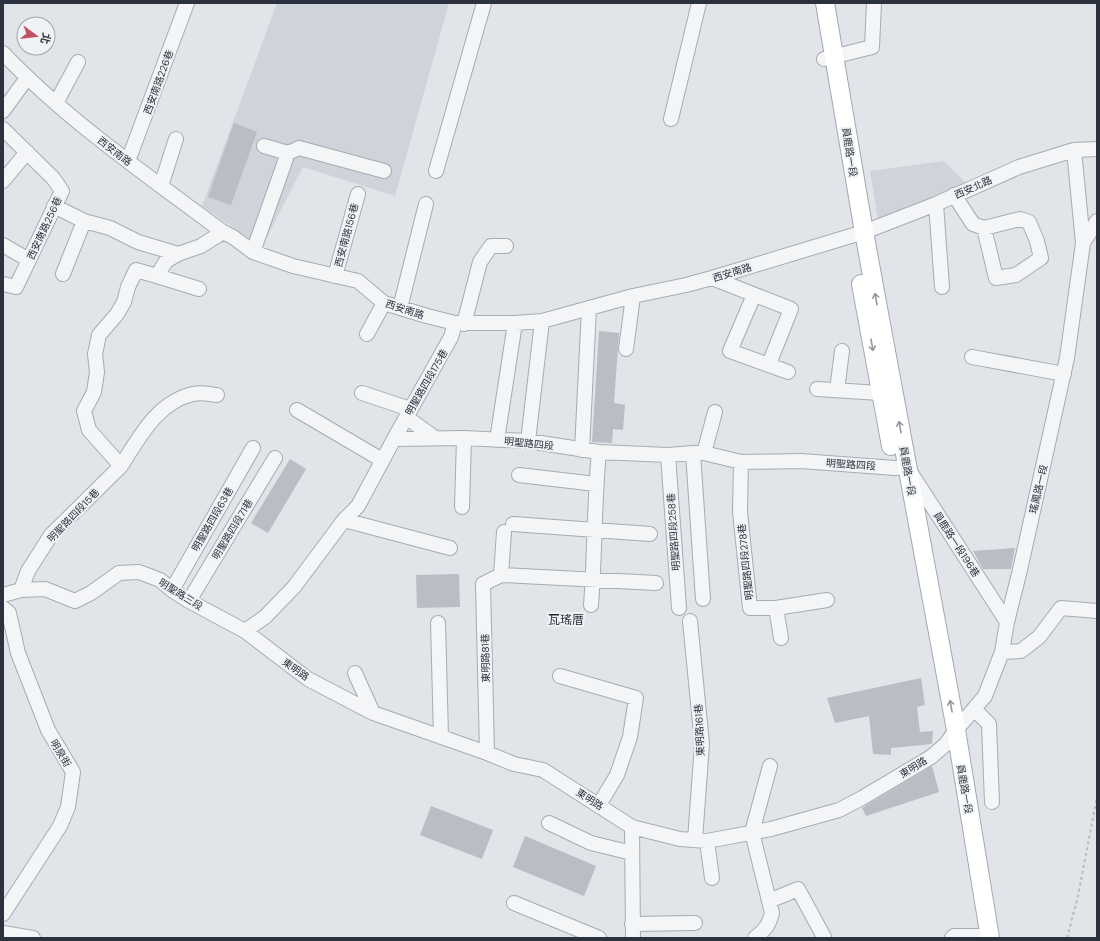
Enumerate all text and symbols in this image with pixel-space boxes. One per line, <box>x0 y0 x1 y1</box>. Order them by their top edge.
north arrow <box>16 16 56 56</box>
text: 北 <box>37 31 54 46</box>
street label: 西安南路226巷 <box>141 48 176 116</box>
street label: 員鹿路一段 <box>839 126 860 178</box>
street label: 西安南路 <box>95 134 134 169</box>
street label: 西安北路 <box>952 173 994 202</box>
street label: 西安南路256巷 <box>24 195 65 262</box>
street label: 西安南路156巷 <box>332 202 361 268</box>
street label: 西安南路 <box>711 260 753 285</box>
one-way arrow <box>872 293 880 306</box>
street label: 西安南路 <box>384 297 426 322</box>
one-way arrow <box>868 338 876 351</box>
street label: 明聖路四段175巷 <box>402 347 451 418</box>
one-way arrow <box>895 421 903 434</box>
street label: 明聖路四段 <box>503 434 554 453</box>
street label: 員鹿路一段 <box>897 445 918 497</box>
street label: 明聖路四段 <box>826 456 876 473</box>
street label: 瑤鳳路一段 <box>1027 463 1050 515</box>
street label: 明聖路四段63巷 <box>189 485 236 554</box>
street label: 明聖路四段15巷 <box>45 486 102 545</box>
street label: 明聖路四段258巷 <box>664 493 683 571</box>
street label: 明聖路四段71巷 <box>209 497 256 562</box>
street label: 員鹿路一段196巷 <box>931 509 983 580</box>
street label: 明聖路四段278巷 <box>735 523 756 601</box>
street label: 明聖路三段 <box>156 576 205 613</box>
district label: 瓦瑤厝 <box>548 612 584 628</box>
street label: 東明路81巷 <box>479 633 492 683</box>
street label: 東明路 <box>280 655 312 683</box>
one-way arrow <box>947 700 955 713</box>
street label: 東明路161巷 <box>692 703 707 757</box>
street label: 明泉街 <box>47 737 74 769</box>
street label: 東明路 <box>897 754 929 781</box>
street label: 員鹿路一段 <box>954 763 975 815</box>
street label: 東明路 <box>574 786 606 813</box>

